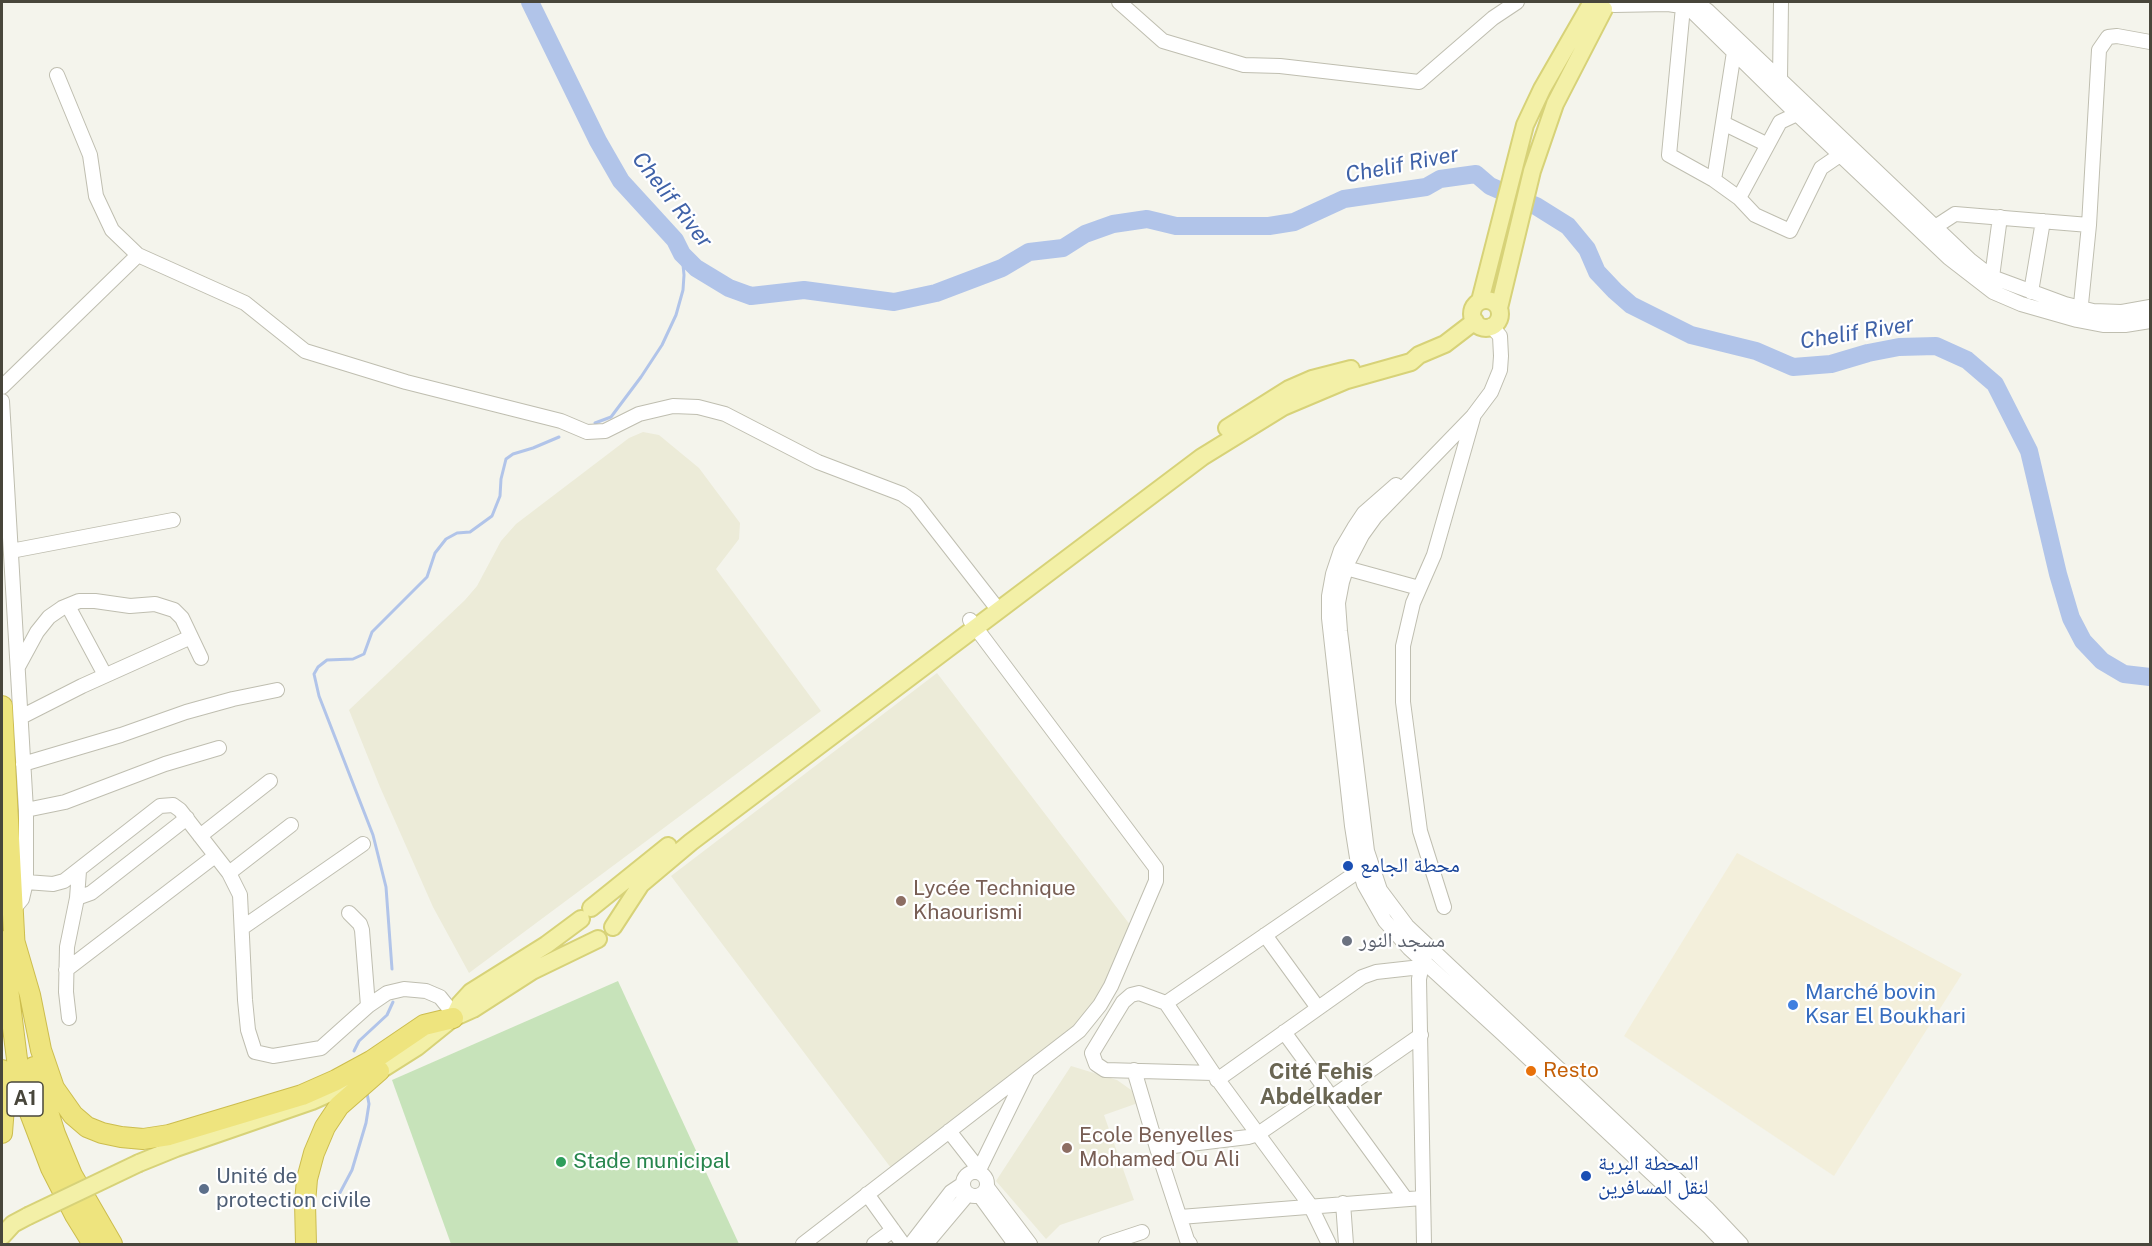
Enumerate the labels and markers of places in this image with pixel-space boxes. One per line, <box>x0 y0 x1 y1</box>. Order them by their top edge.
place label: محطة الجامع <box>1360 853 1460 879</box>
marker: محطة الجامع <box>1341 859 1355 873</box>
place label: Lycée Technique Khaourismi <box>913 876 1076 926</box>
marker: Lycée Technique Khaourismi <box>894 894 908 908</box>
place label: مسجد النور <box>1359 928 1445 954</box>
marker: مسجد النور <box>1340 934 1354 948</box>
place label: Marché bovin Ksar El Boukhari <box>1805 980 1966 1030</box>
marker: Marché bovin Ksar El Boukhari <box>1786 998 1800 1012</box>
place label: Resto <box>1543 1058 1599 1084</box>
marker: Resto <box>1524 1064 1538 1078</box>
place label: Ecole Benyelles Mohamed Ou Ali <box>1079 1123 1240 1173</box>
marker: Ecole Benyelles Mohamed Ou Ali <box>1060 1141 1074 1155</box>
place label: Stade municipal <box>573 1149 731 1175</box>
place label: المحطة البرية لنقل المسافرين <box>1598 1151 1708 1201</box>
marker: Stade municipal <box>554 1155 568 1169</box>
place label: Unité de protection civile <box>216 1164 371 1214</box>
marker: المحطة البرية لنقل المسافرين <box>1579 1169 1593 1183</box>
marker: Unité de protection civile <box>197 1182 211 1196</box>

